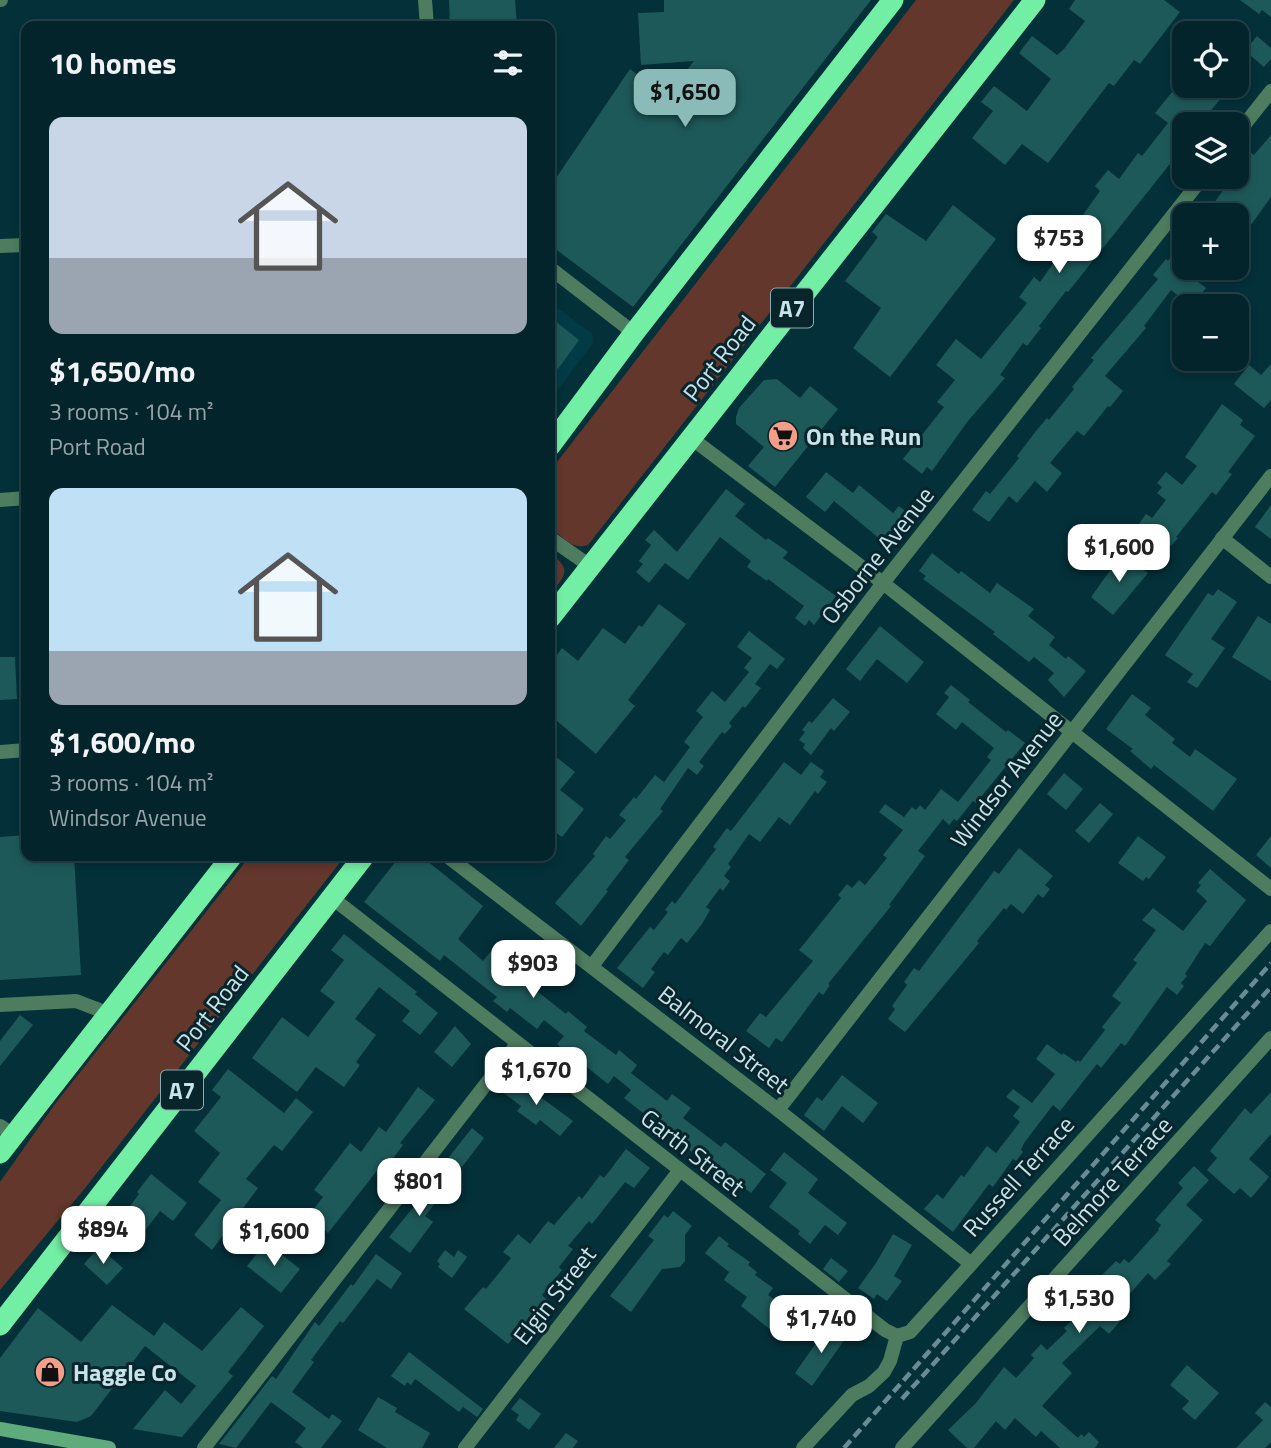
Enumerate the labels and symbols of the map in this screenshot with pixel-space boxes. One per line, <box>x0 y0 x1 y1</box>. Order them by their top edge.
pin: $1,650 <box>628 69 742 129</box>
pin: $753 <box>1018 216 1100 275</box>
road number: A7 <box>771 288 813 328</box>
street label: Port Road <box>674 307 764 409</box>
place label: On the Run <box>806 418 921 454</box>
supermarket icon: On the Run <box>766 419 800 453</box>
street label: Osborne Avenue <box>812 479 942 631</box>
pin: $1,600 <box>1062 524 1176 584</box>
street label: Windsor Avenue <box>941 703 1071 855</box>
pin: $903 <box>492 940 574 1000</box>
street label: Port Road <box>167 957 257 1059</box>
street label: Balmoral Street <box>651 976 798 1102</box>
pin: $1,670 <box>479 1048 593 1107</box>
road number: A7 <box>161 1070 203 1110</box>
street label: Garth Street <box>633 1100 753 1205</box>
street label: Russell Terrace <box>954 1108 1082 1244</box>
street label: Belmore Terrace <box>1044 1108 1180 1254</box>
pin: $801 <box>378 1158 460 1218</box>
pin: $894 <box>62 1206 144 1266</box>
pin: $1,600 <box>217 1208 331 1268</box>
street label: Elgin Street <box>504 1238 604 1352</box>
pin: $1,530 <box>1022 1276 1136 1335</box>
pin: $1,740 <box>764 1296 878 1355</box>
place label: Haggle Co <box>73 1354 177 1390</box>
shop icon: Haggle Co <box>33 1355 67 1389</box>

